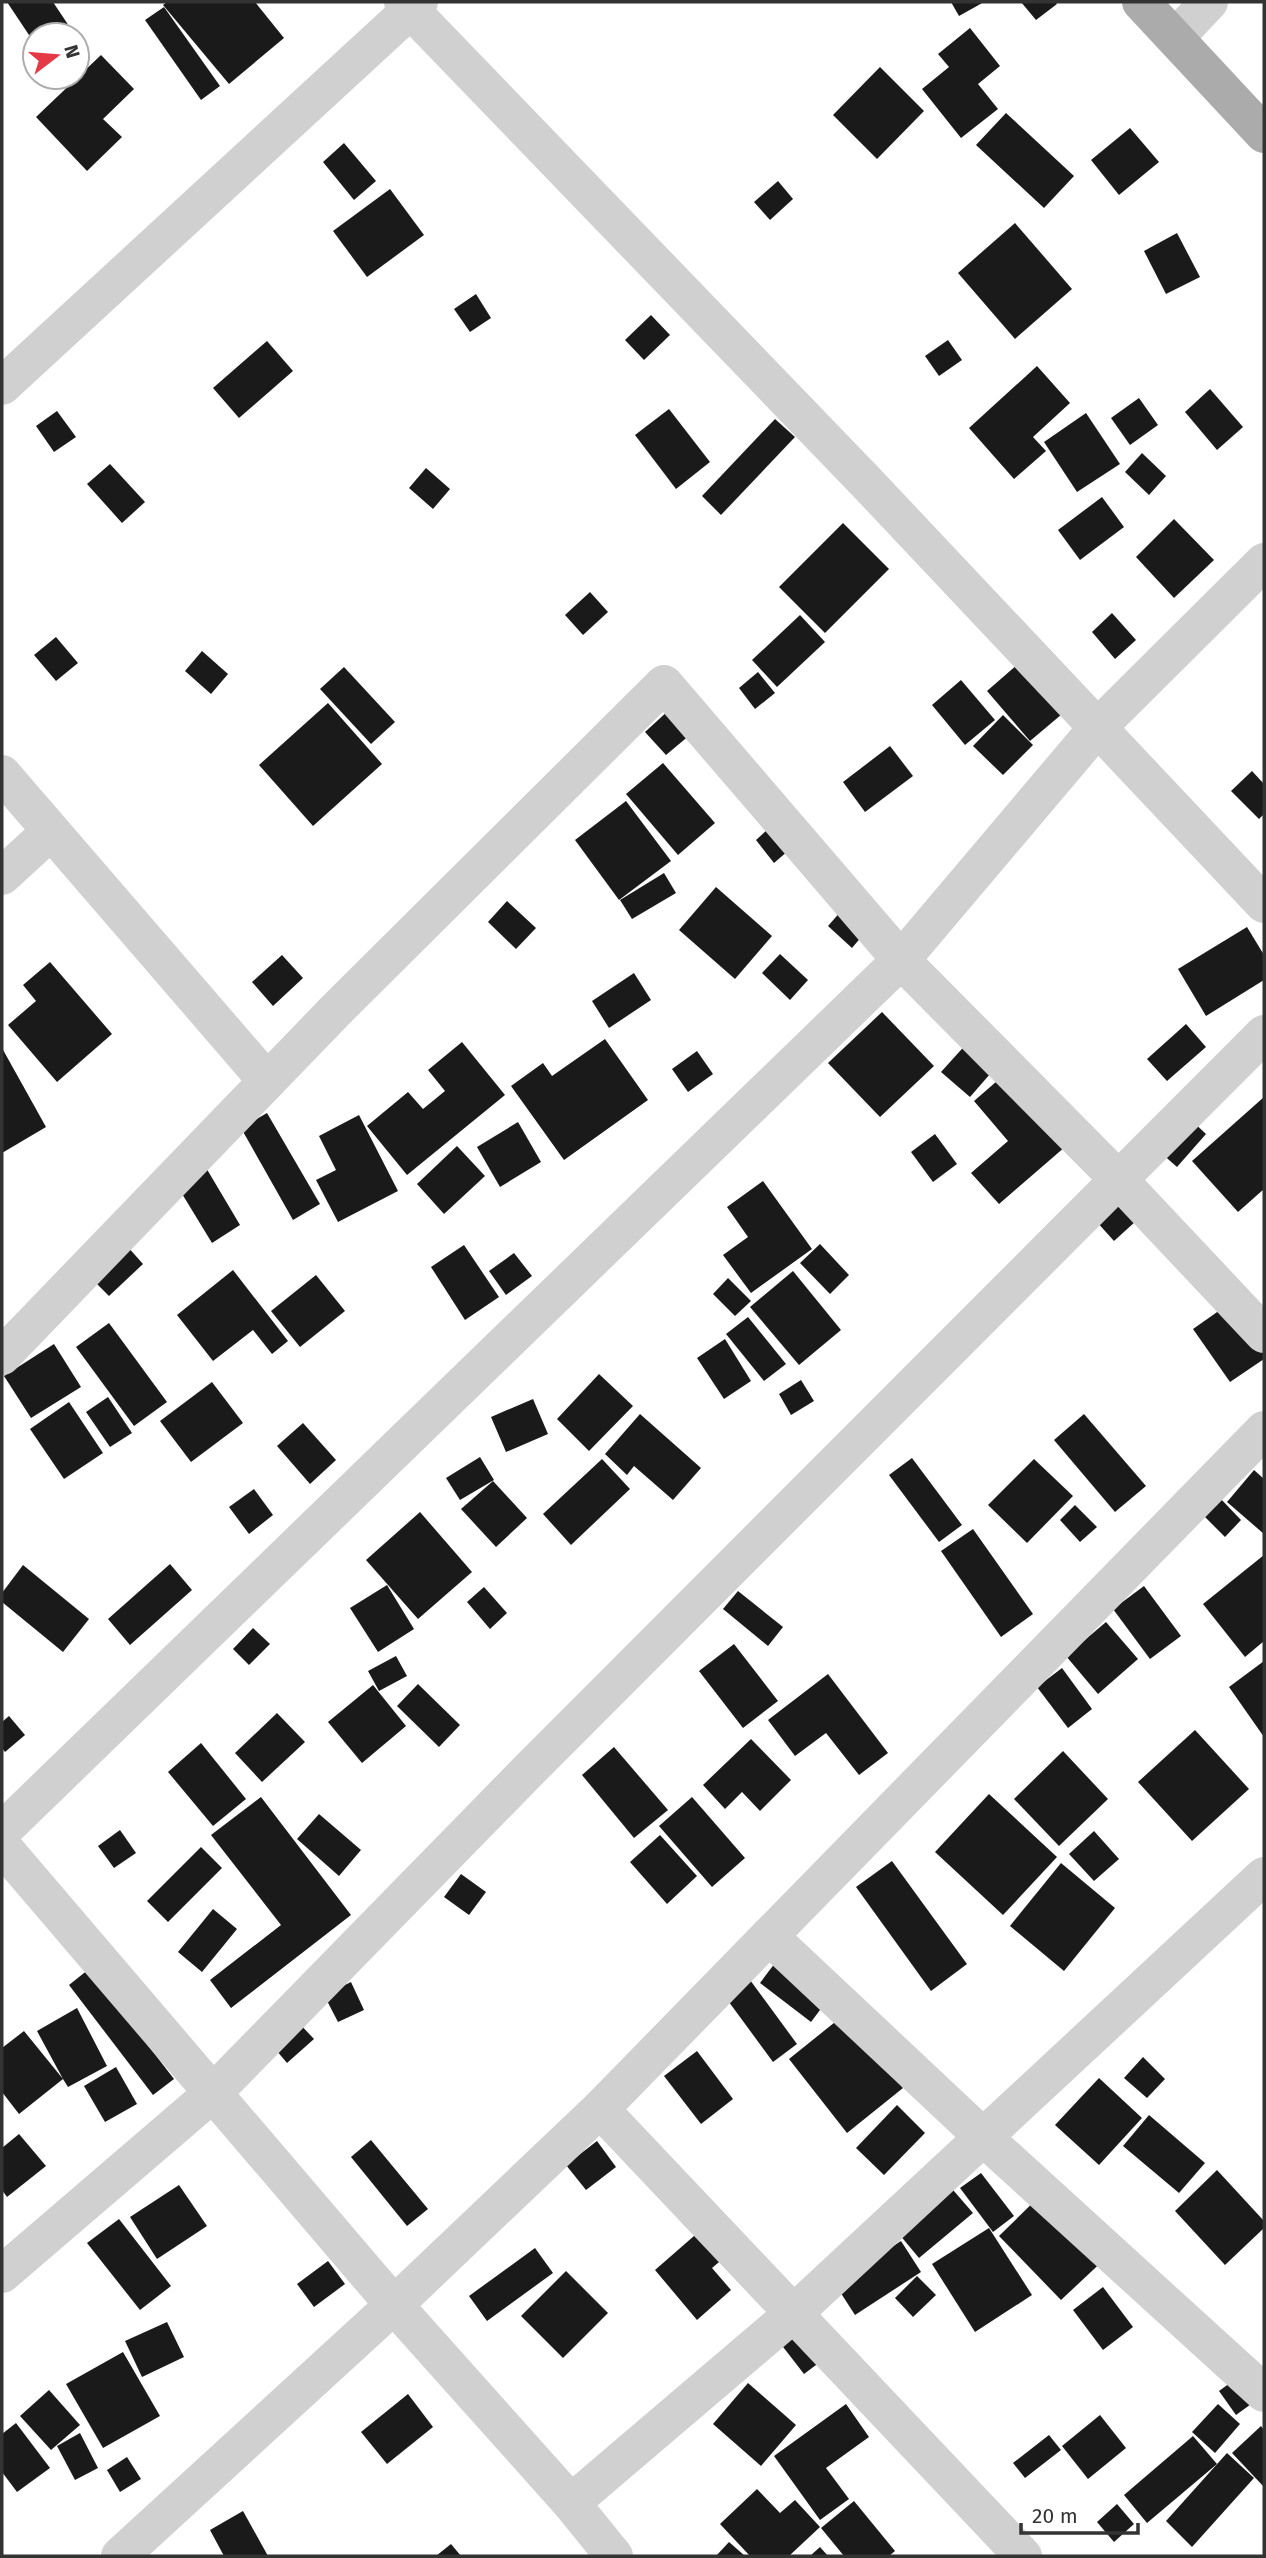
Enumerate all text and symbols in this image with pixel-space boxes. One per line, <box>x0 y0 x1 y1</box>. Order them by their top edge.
north arrow <box>21 21 91 91</box>
text: N <box>59 42 85 61</box>
scale bar <box>1021 2492 1138 2536</box>
text: 20 m <box>1032 2503 1078 2529</box>

